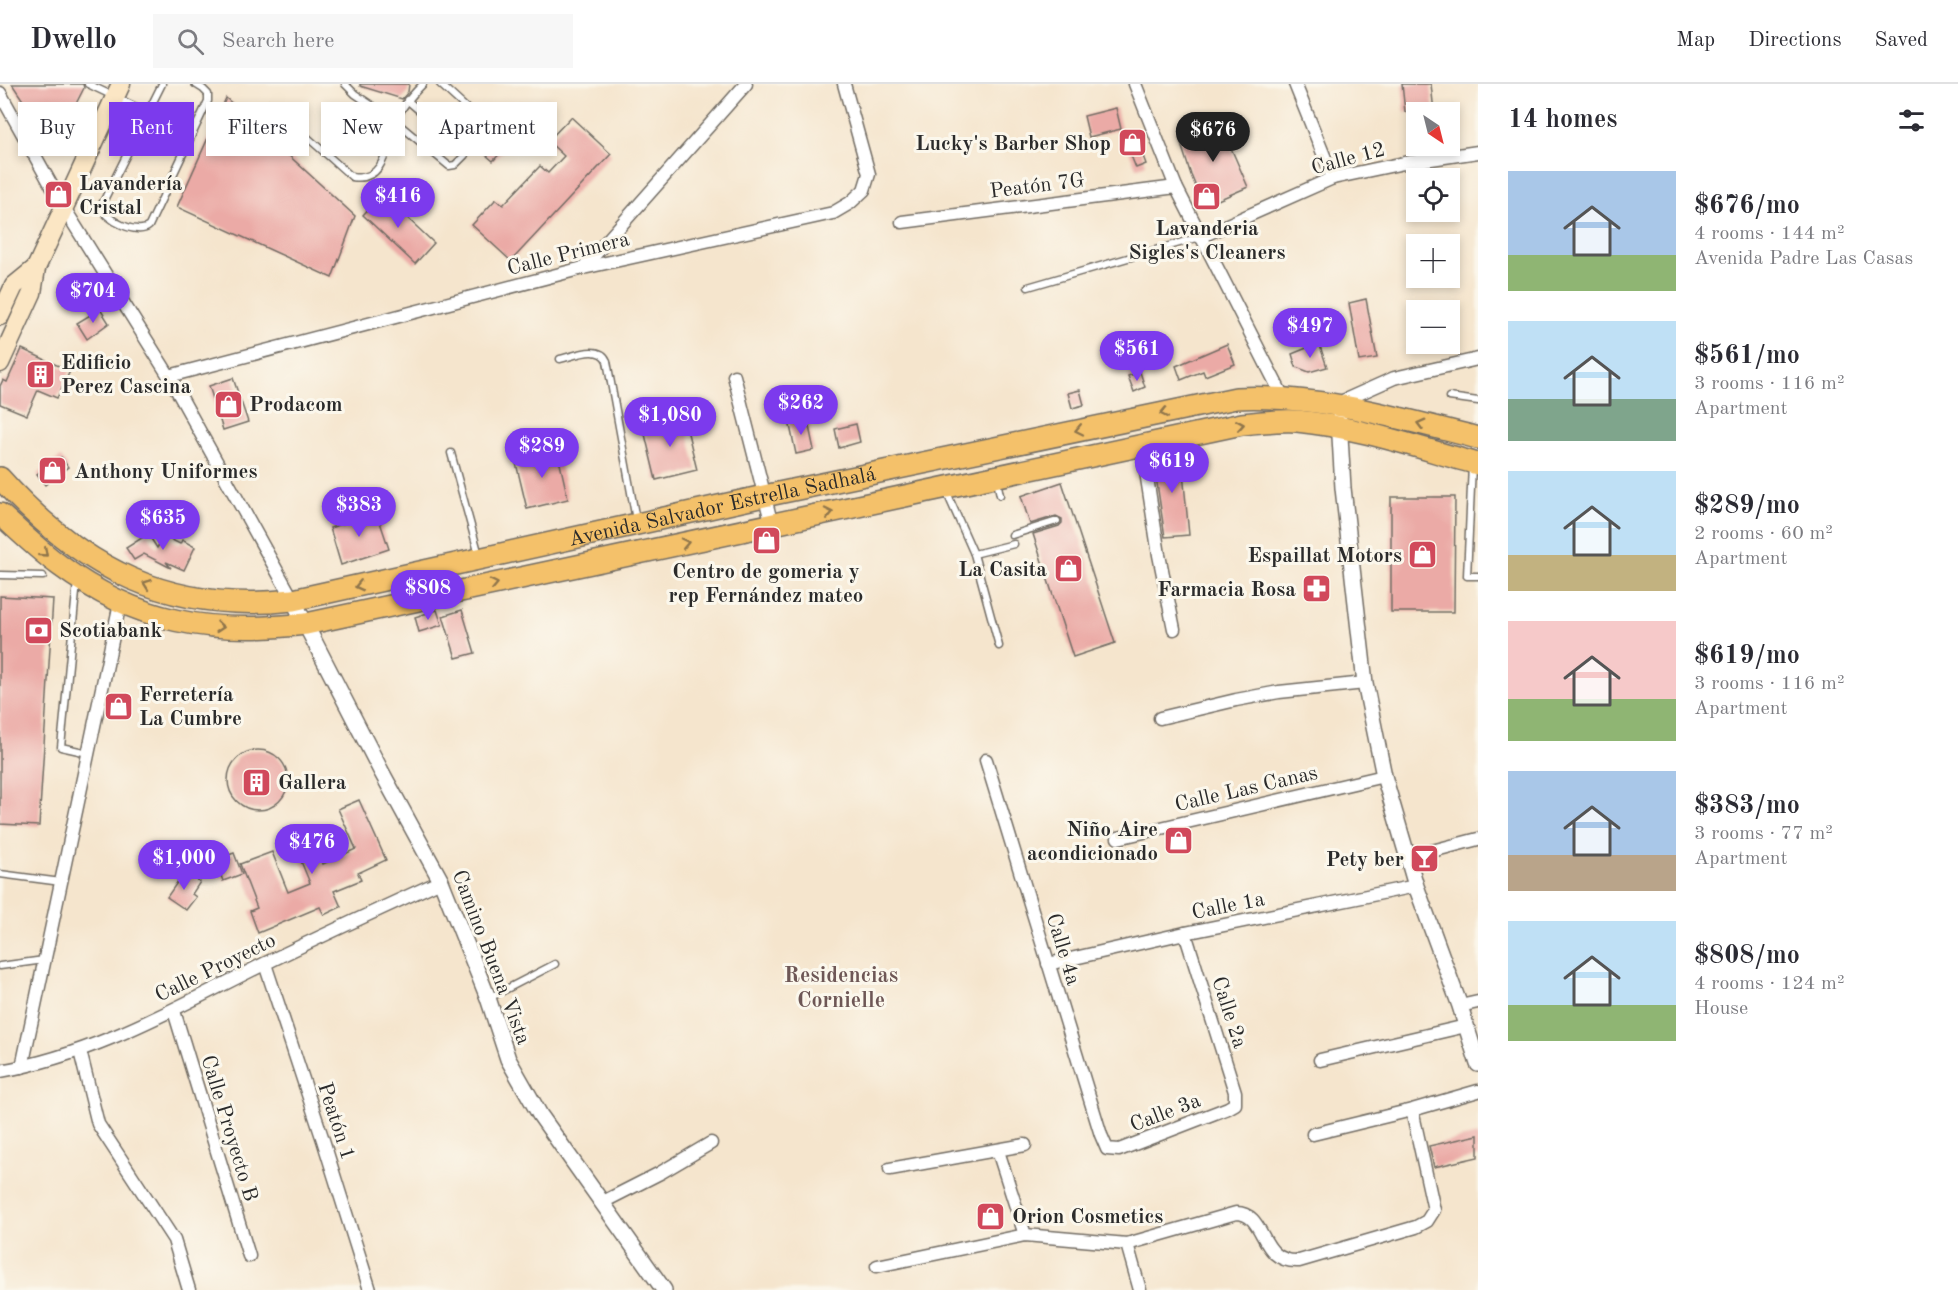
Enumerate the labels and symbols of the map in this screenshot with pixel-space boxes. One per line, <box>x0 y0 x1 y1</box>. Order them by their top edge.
north arrow <box>1406 102 1460 156</box>
pin: $676 <box>1177 112 1249 163</box>
shop icon: Lucky's Barber Shop <box>1116 127 1148 159</box>
place label: Lucky's Barber Shop <box>915 134 1111 155</box>
street label: Calle 12 <box>1309 140 1388 179</box>
street label: Peatón 7G <box>989 170 1086 203</box>
place label: Lavandería Cristal <box>79 174 183 219</box>
pin: $416 <box>362 178 434 229</box>
shop icon: Lavandería Cristal <box>42 179 74 211</box>
shop icon: Lavanderia Sigles's Cleaners <box>1191 181 1223 213</box>
place label: Lavanderia Sigles's Cleaners <box>1129 219 1285 264</box>
street label: Calle Primera <box>505 229 632 280</box>
pin: $704 <box>57 273 129 324</box>
pin: $497 <box>1274 308 1346 359</box>
pin: $561 <box>1101 331 1173 382</box>
place label: Edificio Perez Cascina <box>61 353 191 398</box>
building icon: Edificio Perez Cascina <box>24 358 56 390</box>
pin: $262 <box>765 385 837 436</box>
shop icon: Prodacom <box>212 388 244 420</box>
place label: Prodacom <box>249 395 343 416</box>
pin: $1,080 <box>621 397 719 448</box>
one-way arrow <box>1159 406 1169 419</box>
one-way arrow <box>1417 418 1427 431</box>
one-way arrow <box>1235 419 1245 432</box>
one-way arrow <box>1074 423 1084 436</box>
pin: $289 <box>506 428 578 479</box>
pin: $619 <box>1136 443 1208 494</box>
shop icon: Anthony Uniformes <box>37 455 69 487</box>
place label: Anthony Uniformes <box>74 462 257 483</box>
street label: Avenida Salvador Estrella Sadhalá <box>567 464 878 551</box>
pin: $383 <box>323 487 395 538</box>
pin: $635 <box>127 500 199 551</box>
one-way arrow <box>824 507 834 520</box>
shop icon: Centro de gomeria y rep Fernández mateo <box>750 524 782 556</box>
one-way arrow <box>680 538 690 551</box>
shop icon: Espaillat Motors <box>1407 539 1439 571</box>
one-way arrow <box>37 546 48 557</box>
place label: Espaillat Motors <box>1247 546 1402 567</box>
shop icon: La Casita <box>1052 553 1084 585</box>
place label: La Casita <box>958 560 1047 581</box>
place label: Centro de gomeria y rep Fernández mateo <box>669 562 863 607</box>
pin: $808 <box>392 570 464 621</box>
pharmacy icon: Farmacia Rosa <box>1301 573 1333 605</box>
one-way arrow <box>354 578 364 591</box>
one-way arrow <box>489 578 499 591</box>
one-way arrow <box>142 579 153 592</box>
place label: Farmacia Rosa <box>1157 580 1296 601</box>
bank icon: Scotiabank <box>22 614 54 646</box>
one-way arrow <box>215 620 224 633</box>
place label: Scotiabank <box>59 621 162 642</box>
place label: Ferretería La Cumbre <box>139 685 242 730</box>
shop icon: Ferretería La Cumbre <box>102 690 134 722</box>
street label: Calle Las Canas <box>1173 763 1320 816</box>
building icon: Gallera <box>241 766 273 798</box>
place label: Gallera <box>278 773 347 794</box>
place label: Niño Aire acondicionado <box>1027 820 1158 865</box>
pin: $476 <box>276 824 348 875</box>
shop icon: Niño Aire acondicionado <box>1163 825 1195 857</box>
pin: $1,000 <box>135 840 233 891</box>
bar icon: Pety ber <box>1409 843 1441 875</box>
place label: Pety ber <box>1326 850 1404 871</box>
street label: Camino Buena Vista <box>448 867 534 1048</box>
street label: Calle 1a <box>1190 889 1267 924</box>
street label: Calle 4a <box>1042 911 1083 988</box>
street label: Calle Proyecto <box>152 930 279 1007</box>
district label: Residencias Cornielle <box>784 965 898 1012</box>
street label: Calle 2a <box>1207 974 1250 1051</box>
street label: Calle Proyecto B <box>196 1053 261 1204</box>
street label: Peatón 1 <box>313 1080 358 1163</box>
street label: Calle 3a <box>1127 1090 1204 1136</box>
shop icon: Orion Cosmetics <box>975 1200 1007 1232</box>
place label: Orion Cosmetics <box>1012 1207 1163 1228</box>

